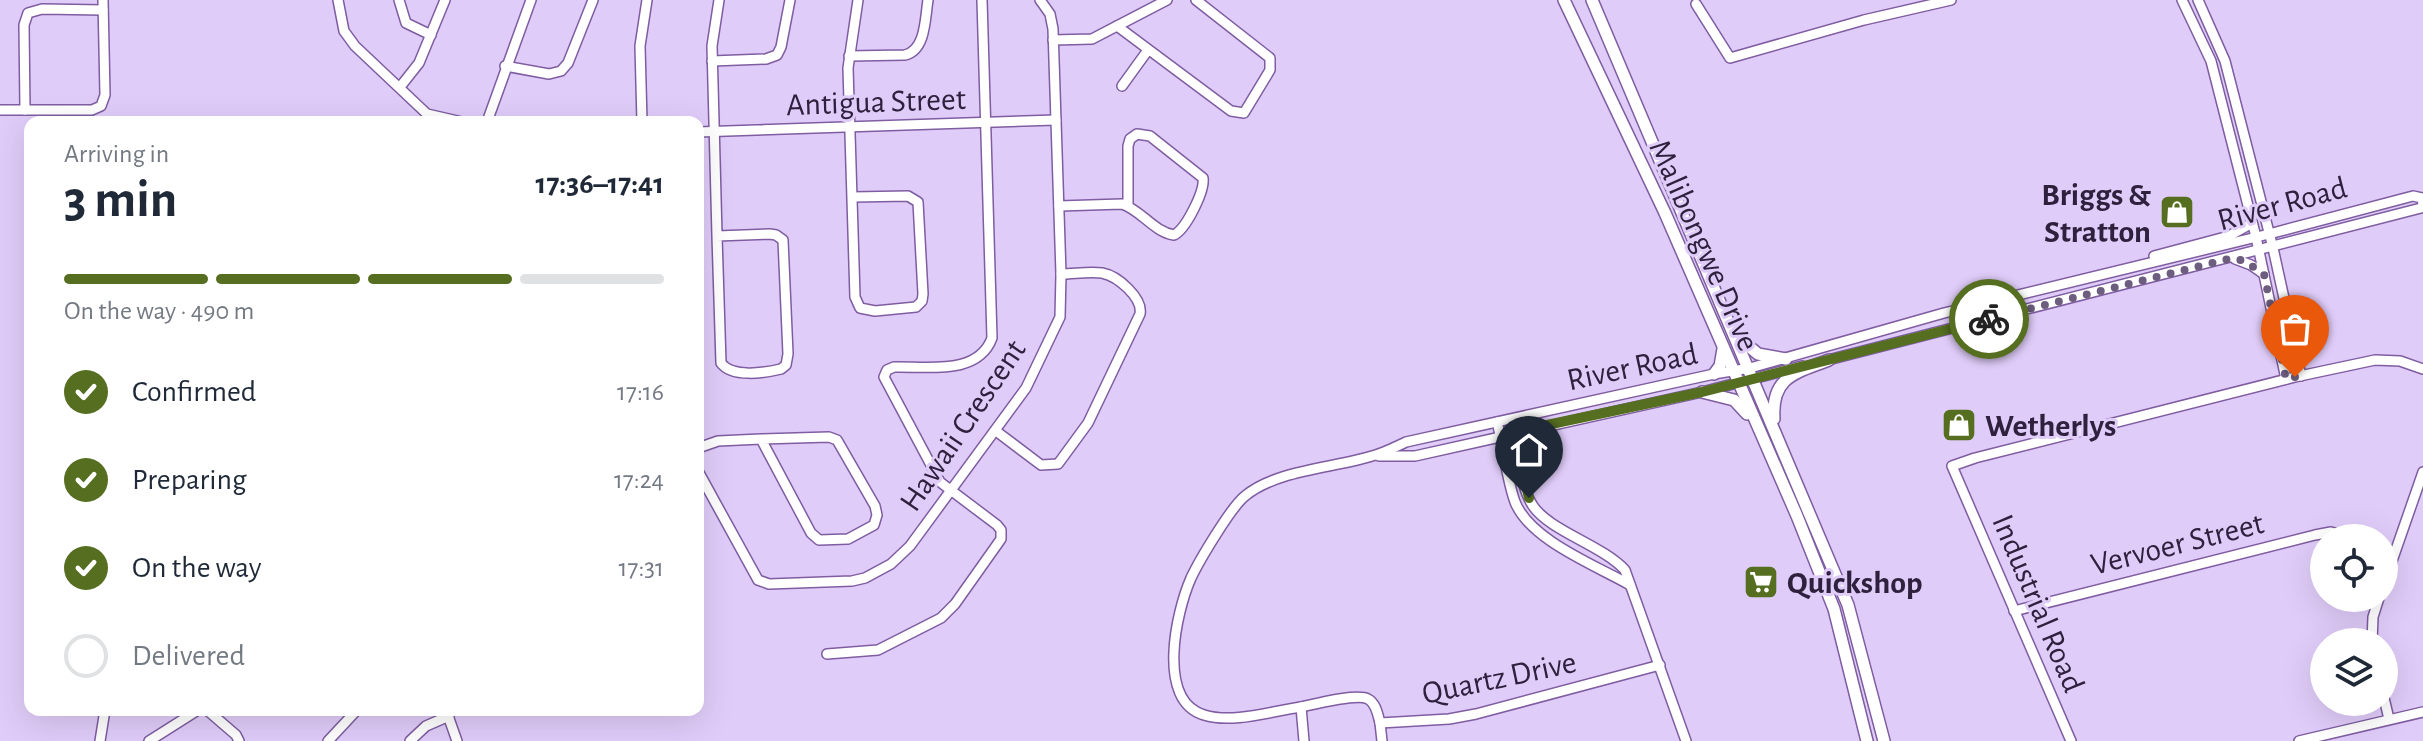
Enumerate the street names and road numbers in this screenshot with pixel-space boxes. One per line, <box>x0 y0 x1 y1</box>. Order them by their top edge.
street label: Antigua Street <box>786 83 967 121</box>
street label: Malibongwe Drive <box>1643 135 1765 356</box>
street label: River Road <box>2214 171 2350 237</box>
street label: Hawaii Crescent <box>894 334 1032 517</box>
street label: River Road <box>1564 338 1700 396</box>
street label: Vervoer Street <box>2088 507 2267 581</box>
street label: Industrial Road <box>1986 510 2090 697</box>
street label: Quartz Drive <box>1419 646 1579 710</box>

